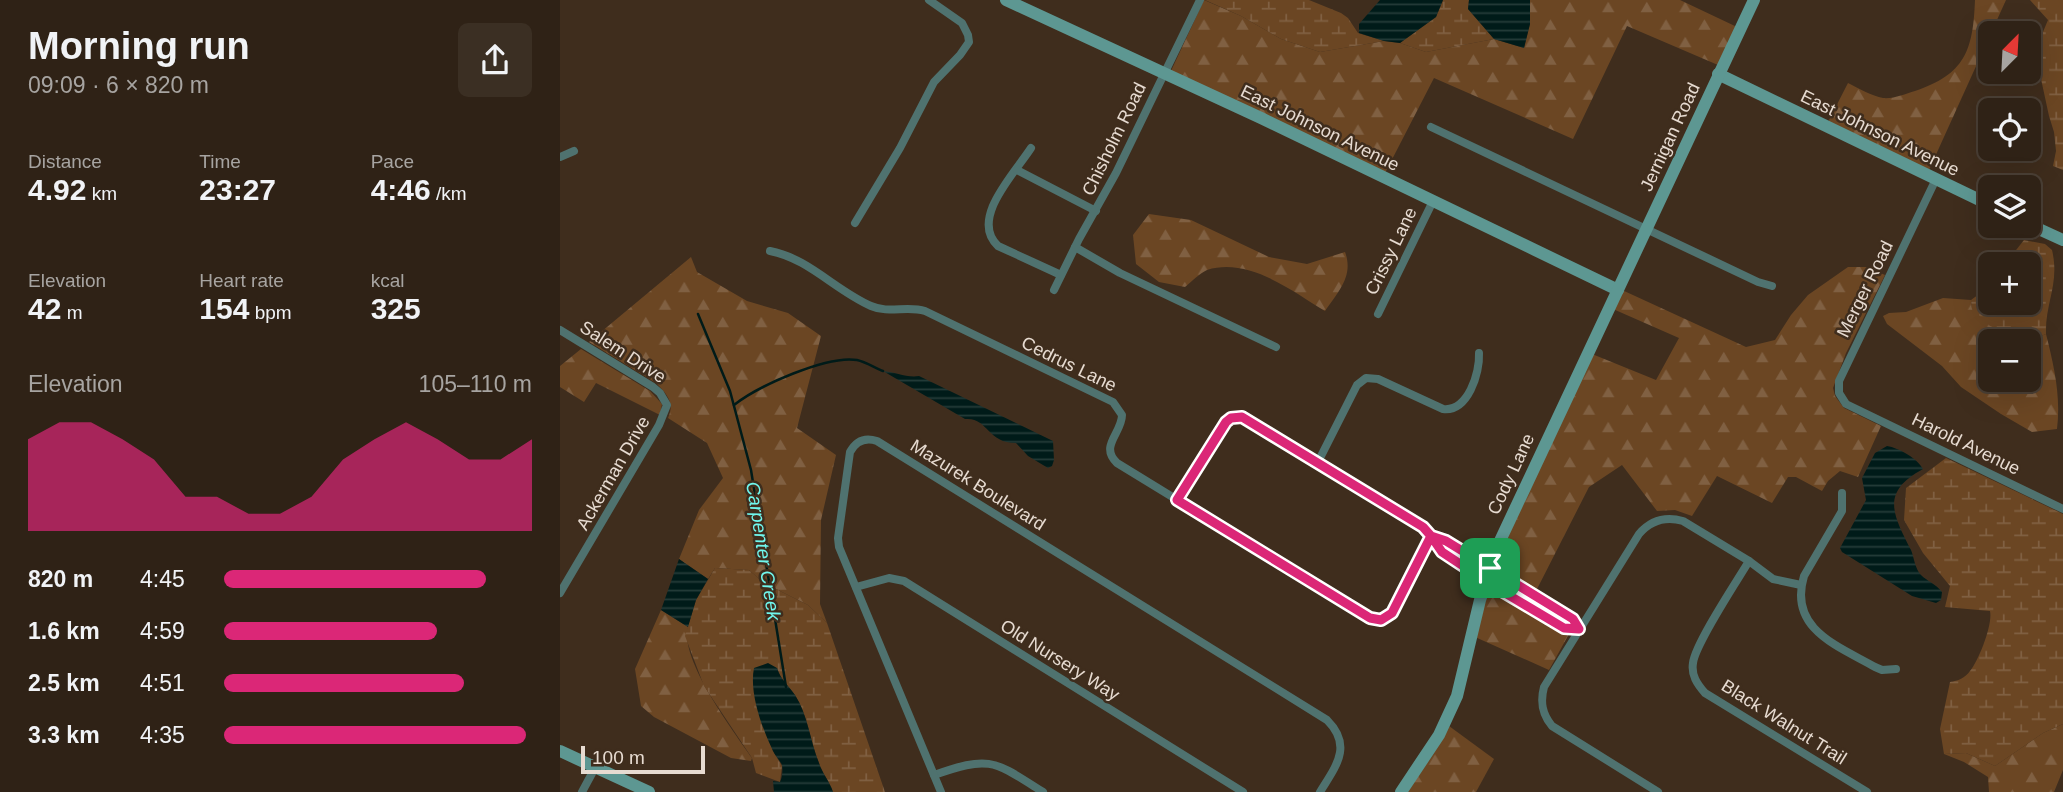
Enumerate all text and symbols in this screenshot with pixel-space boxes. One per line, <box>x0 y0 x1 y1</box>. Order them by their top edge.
north arrow <box>1978 21 2040 84</box>
map controls <box>1978 21 2041 392</box>
button: share <box>458 23 532 97</box>
text: Morning run <box>28 25 250 67</box>
text: 09:09 · 6 × 820 m <box>28 72 209 98</box>
street label: Chisholm Road <box>1078 79 1150 199</box>
street label: Jernigan Road <box>1636 80 1704 194</box>
street label: East Johnson Avenue <box>1238 81 1402 175</box>
street label: East Johnson Avenue <box>1798 86 1962 180</box>
button: locate <box>1978 98 2041 161</box>
text: Distance <box>28 151 102 172</box>
text: Time <box>199 151 241 172</box>
text: Pace <box>371 151 414 172</box>
text: 4.92 <box>28 173 86 206</box>
text: 23:27 <box>199 173 276 206</box>
text: 4:46 <box>371 173 431 206</box>
button: layers <box>1978 175 2041 238</box>
text: km <box>86 183 117 204</box>
text: /km <box>431 183 467 204</box>
street label: Crissy Lane <box>1361 204 1421 298</box>
street label: Merger Road <box>1833 237 1897 341</box>
button: + <box>1978 252 2041 315</box>
text: Elevation <box>28 270 106 291</box>
text: Heart rate <box>199 270 284 291</box>
text: kcal <box>371 270 404 291</box>
text: 42 <box>28 292 61 325</box>
text: 154 <box>199 292 249 325</box>
text: 325 <box>371 292 421 325</box>
text: m <box>61 302 82 323</box>
text: bpm <box>249 302 292 323</box>
street label: Salem Drive <box>576 317 670 387</box>
button: − <box>1978 329 2041 392</box>
street label: Cedrus Lane <box>1018 332 1120 396</box>
text: Elevation <box>28 371 123 397</box>
text: 105–110 m <box>419 371 532 397</box>
street label: Harold Avenue <box>1909 409 2023 479</box>
street label: Ackerman Drive <box>572 413 654 533</box>
street label: Cody Lane <box>1484 430 1538 518</box>
street label: Mazurek Boulevard <box>907 435 1049 535</box>
water label: Carpenter Creek <box>742 480 785 624</box>
pin <box>1460 538 1520 598</box>
icon: arrive <box>1471 549 1509 587</box>
text: 820 m <box>28 566 93 592</box>
text: 4:45 <box>140 566 185 592</box>
street label: Old Nursery Way <box>997 615 1123 705</box>
text: 1.6 km <box>28 618 100 644</box>
text: 4:59 <box>140 618 185 644</box>
text: 2.5 km <box>28 670 100 696</box>
text: 4:51 <box>140 670 185 696</box>
street label: Black Walnut Trail <box>1718 676 1850 768</box>
text: 3.3 km <box>28 722 100 748</box>
text: 4:35 <box>140 722 185 748</box>
scale bar <box>581 743 705 775</box>
text: 100 m <box>592 747 645 768</box>

